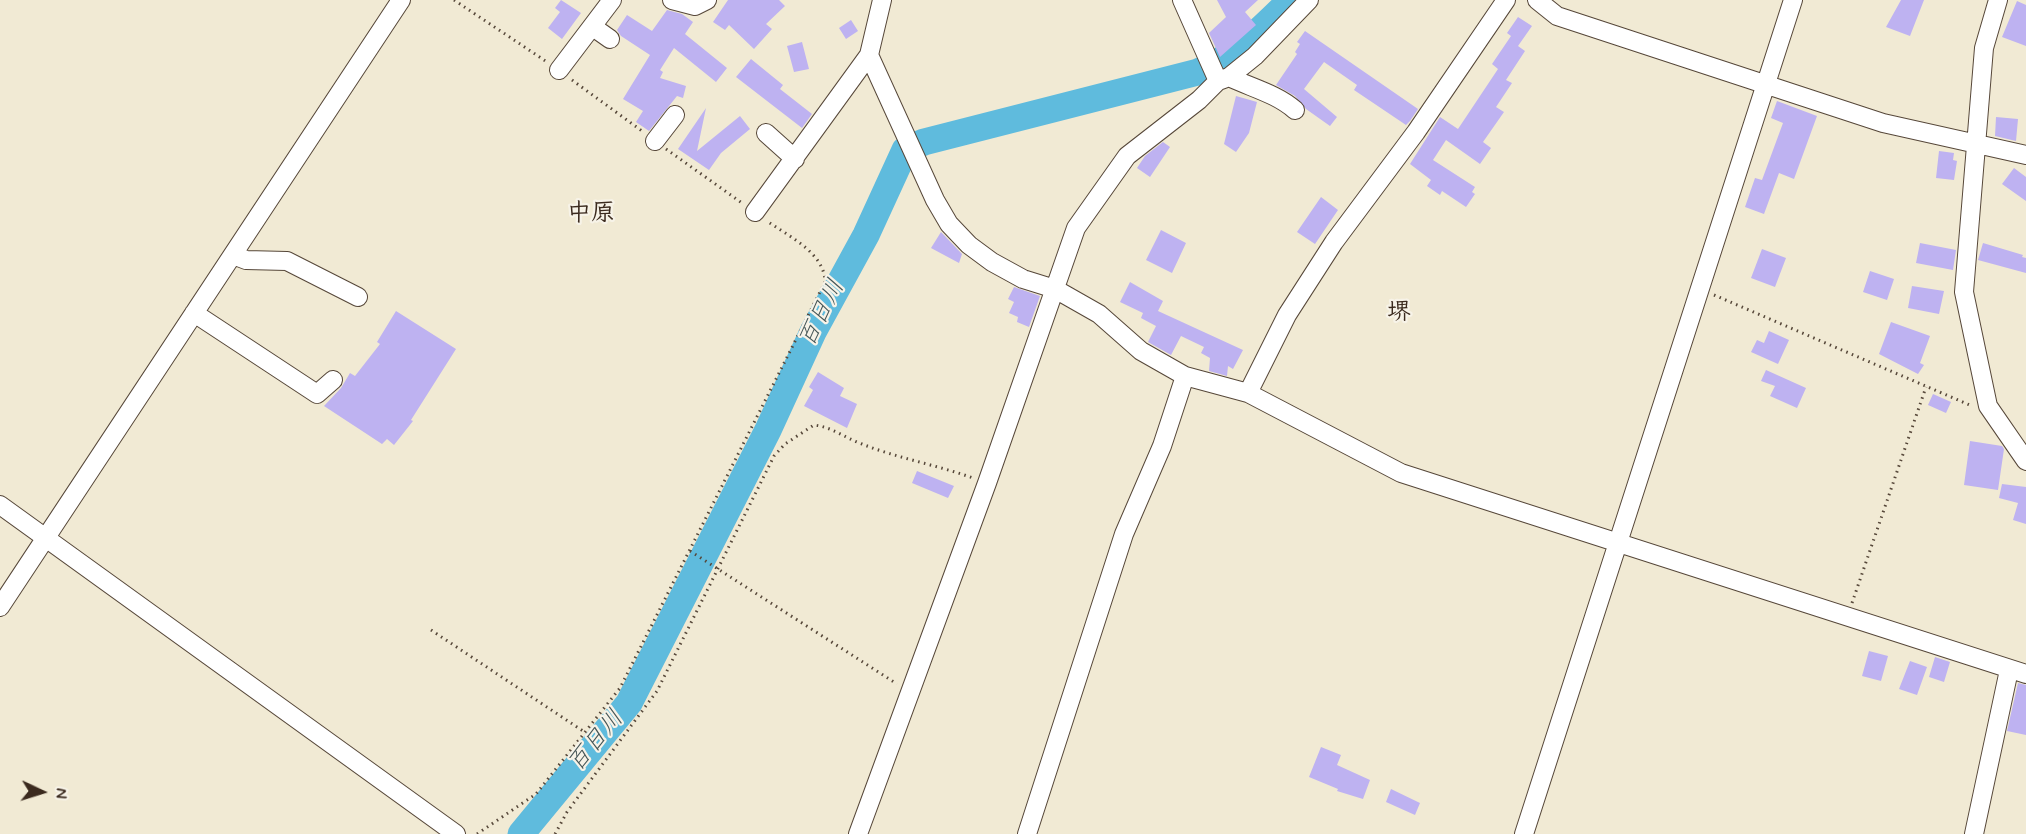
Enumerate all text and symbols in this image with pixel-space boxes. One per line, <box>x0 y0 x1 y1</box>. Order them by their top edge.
district label: 中原 <box>567 201 615 229</box>
water label: 百日川 <box>794 275 852 353</box>
district label: 堺 <box>1387 300 1411 328</box>
water label: 百日川 <box>563 705 631 779</box>
north arrow <box>12 762 72 822</box>
text: N <box>50 787 71 799</box>

